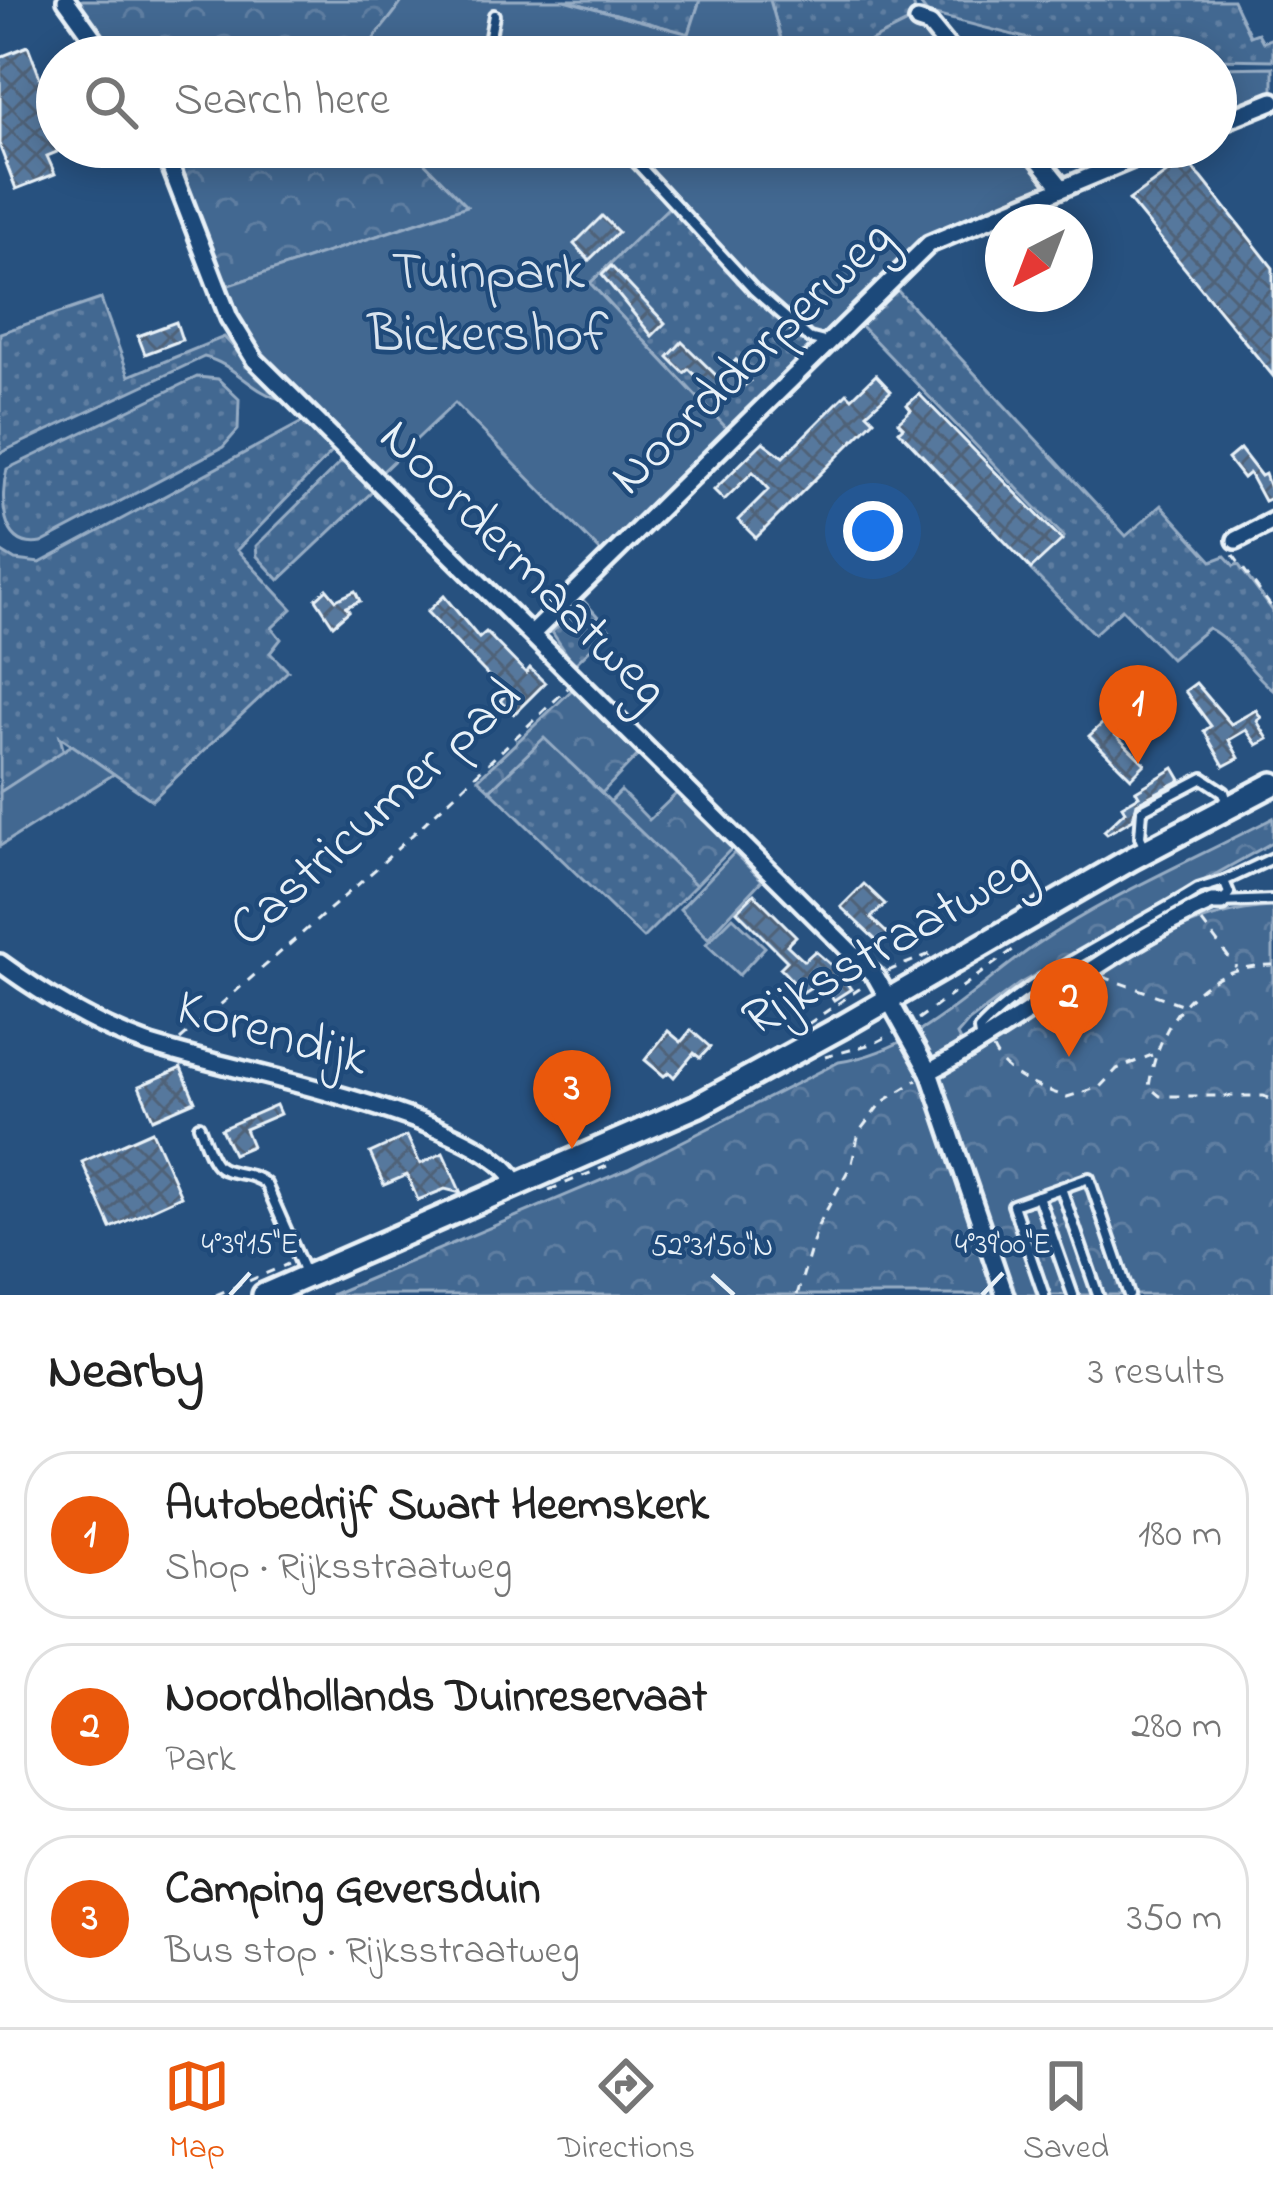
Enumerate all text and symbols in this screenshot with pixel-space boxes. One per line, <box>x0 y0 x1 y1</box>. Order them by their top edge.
search box <box>36 36 1237 168</box>
icon: search <box>78 69 144 135</box>
text: Search here <box>174 69 390 135</box>
street label: Noorddorperweg <box>593 203 914 516</box>
north arrow <box>985 204 1093 312</box>
park label: Tuinpark Bickershof <box>366 236 609 376</box>
street label: Noordermaatweg <box>358 402 685 729</box>
your location <box>843 501 903 561</box>
street label: Castricumer pad <box>213 661 541 967</box>
pin: 1 <box>1099 665 1177 764</box>
street label: Rijksstraatweg <box>729 830 1049 1061</box>
pin: 2 <box>1030 958 1108 1057</box>
street label: Korendijk <box>167 970 377 1100</box>
pin: 3 <box>533 1050 611 1149</box>
text: 4°39'15"E <box>202 1224 298 1268</box>
text: 4°39'00"E <box>955 1224 1051 1268</box>
text: 52°31'50"N <box>651 1226 773 1270</box>
text: Nearby <box>48 1336 204 1411</box>
text: 3 results <box>1088 1345 1225 1402</box>
text: Autobedrijf Swart Heemskerk <box>165 1474 709 1540</box>
text: 1 <box>84 1507 96 1564</box>
text: 180 m <box>1138 1507 1222 1564</box>
text: Shop · Rijksstraatweg <box>165 1540 512 1597</box>
text: Noordhollands Duinreservaat <box>165 1666 707 1732</box>
text: 2 <box>80 1699 100 1756</box>
text: 280 m <box>1131 1699 1222 1756</box>
text: Park <box>165 1732 235 1789</box>
text: Camping Geversduin <box>165 1858 540 1924</box>
text: 3 <box>82 1891 98 1948</box>
text: 350 m <box>1127 1891 1222 1948</box>
text: Bus stop · Rijksstraatweg <box>165 1924 580 1981</box>
tab: Map <box>164 2053 230 2173</box>
tab: Directions <box>558 2053 695 2173</box>
tab: Saved <box>1023 2053 1109 2173</box>

